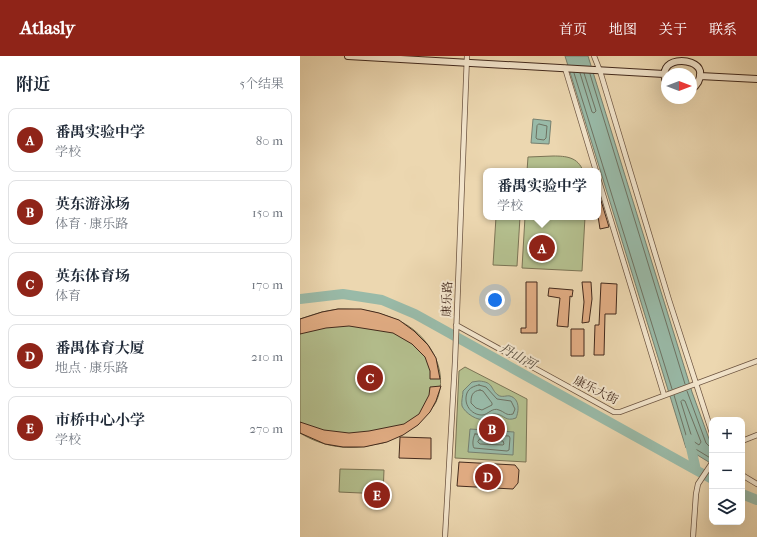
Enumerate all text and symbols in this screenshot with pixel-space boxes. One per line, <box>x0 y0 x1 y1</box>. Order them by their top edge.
text: Atlasly <box>20 17 75 39</box>
text: 首页 <box>559 21 587 38</box>
text: 地图 <box>609 21 637 38</box>
text: 关于 <box>659 21 687 38</box>
text: 联系 <box>709 21 737 38</box>
north arrow <box>661 68 697 104</box>
text: 附近 <box>16 74 50 94</box>
text: 5个结果 <box>239 76 284 91</box>
text: 番禺实验中学 <box>55 123 145 141</box>
text: A <box>26 133 34 148</box>
text: 80 m <box>256 133 283 148</box>
text: 学校 <box>55 144 81 159</box>
popup <box>483 168 601 220</box>
text: 番禺实验中学 <box>497 177 587 195</box>
text: 英东游泳场 <box>55 195 130 213</box>
text: 学校 <box>497 198 523 213</box>
text: B <box>26 205 34 220</box>
text: 150 m <box>252 205 283 220</box>
text: 体育 · 康乐路 <box>55 216 128 231</box>
pin: A <box>529 233 555 263</box>
text: 英东体育场 <box>55 267 130 285</box>
text: C <box>26 277 34 292</box>
text: 170 m <box>251 277 283 292</box>
street label: 康乐路 <box>439 281 455 317</box>
text: 体育 <box>55 288 81 303</box>
your location <box>485 290 505 310</box>
text: 番禺体育大厦 <box>55 339 145 357</box>
water label: 丹山河 <box>497 340 540 373</box>
text: D <box>25 349 35 364</box>
text: 210 m <box>251 349 283 364</box>
text: 地点 · 康乐路 <box>55 360 128 375</box>
pin: C <box>357 363 383 393</box>
street label: 康乐大街 <box>571 373 621 408</box>
text: 市桥中心小学 <box>55 411 145 429</box>
pin: B <box>479 414 505 444</box>
map controls <box>709 417 745 525</box>
button: + <box>709 417 745 453</box>
text: E <box>26 421 34 436</box>
text: 270 m <box>249 421 283 436</box>
text: 学校 <box>55 432 81 447</box>
button: − <box>709 453 745 489</box>
pin: D <box>475 462 501 492</box>
pin: E <box>364 480 390 510</box>
button: layers <box>709 489 745 525</box>

